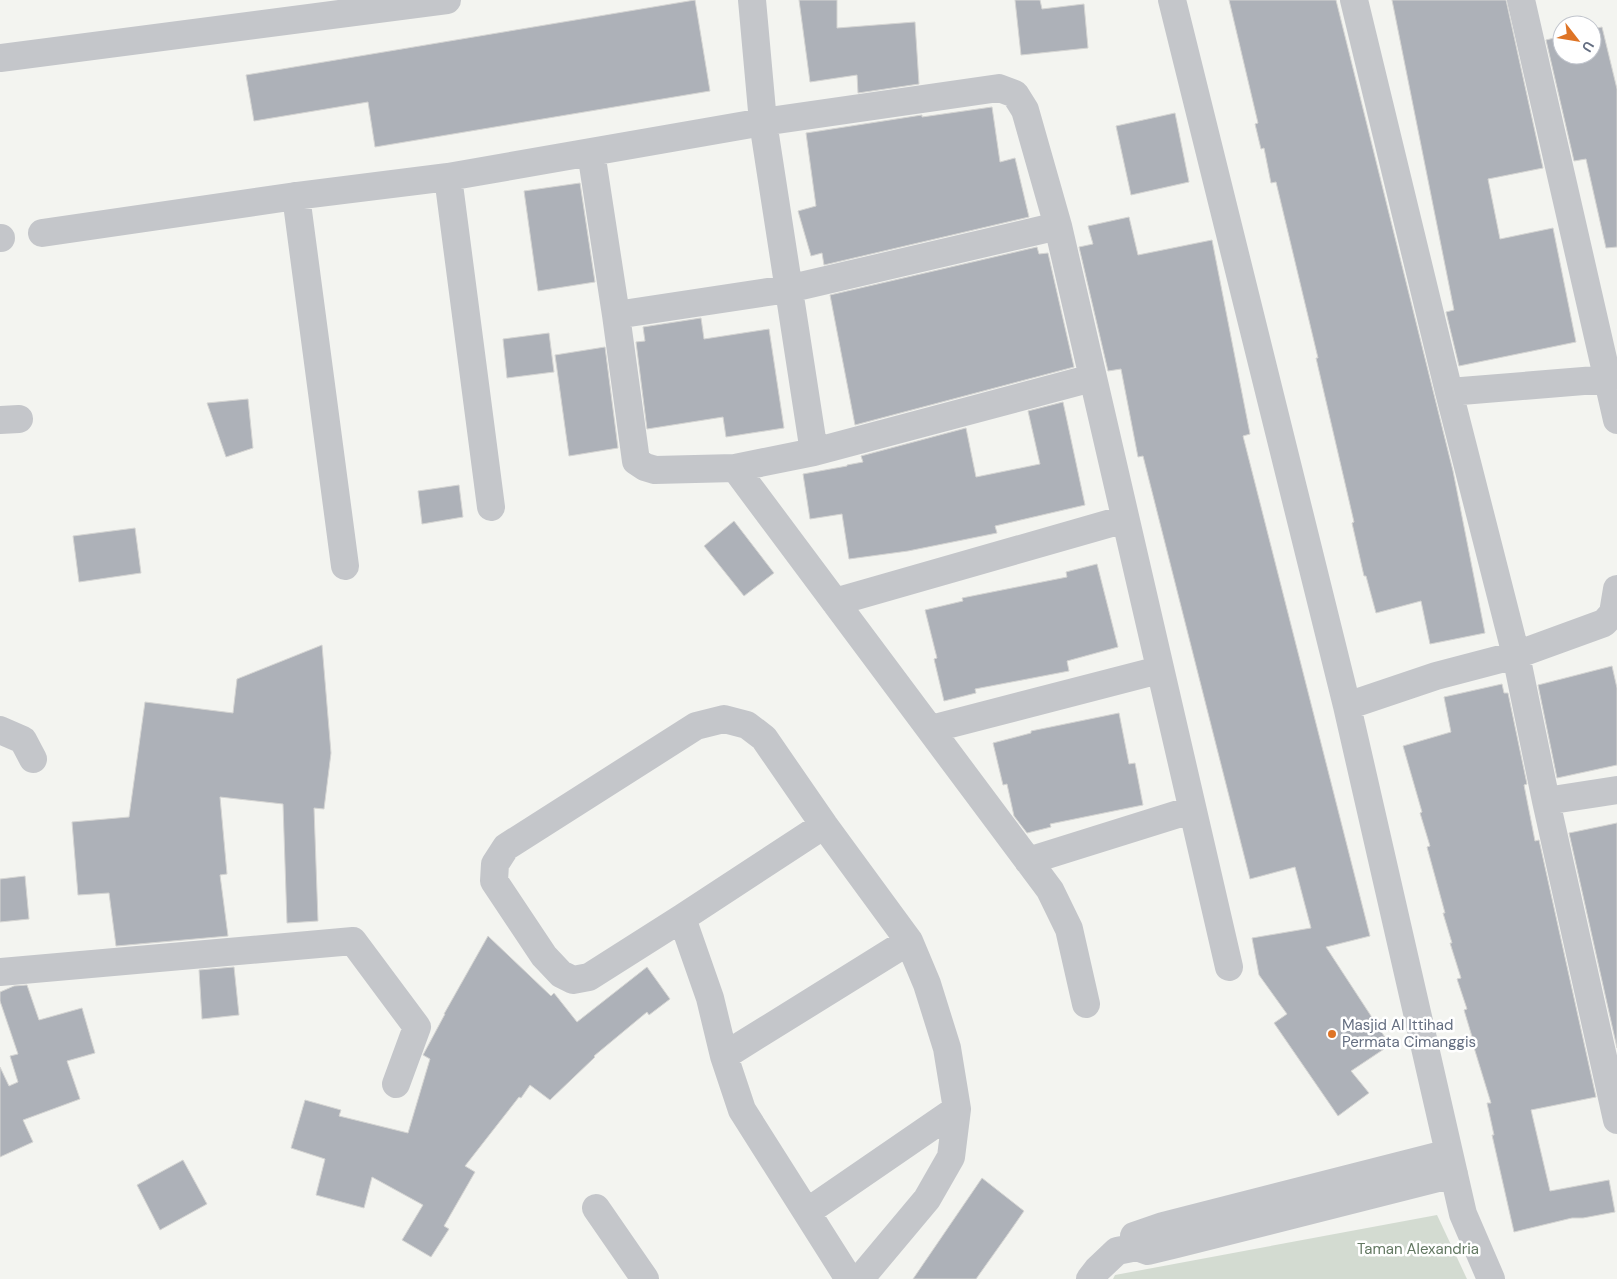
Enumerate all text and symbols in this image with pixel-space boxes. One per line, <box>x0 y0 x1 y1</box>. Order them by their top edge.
north arrow <box>1552 15 1602 65</box>
text: U <box>1578 38 1598 55</box>
place label: Masjid Al Ittihad Permata Cimanggis <box>1342 1015 1476 1052</box>
marker: Masjid Al Ittihad Permata Cimanggis <box>1326 1028 1338 1040</box>
park label: Taman Alexandria <box>1357 1239 1479 1259</box>

